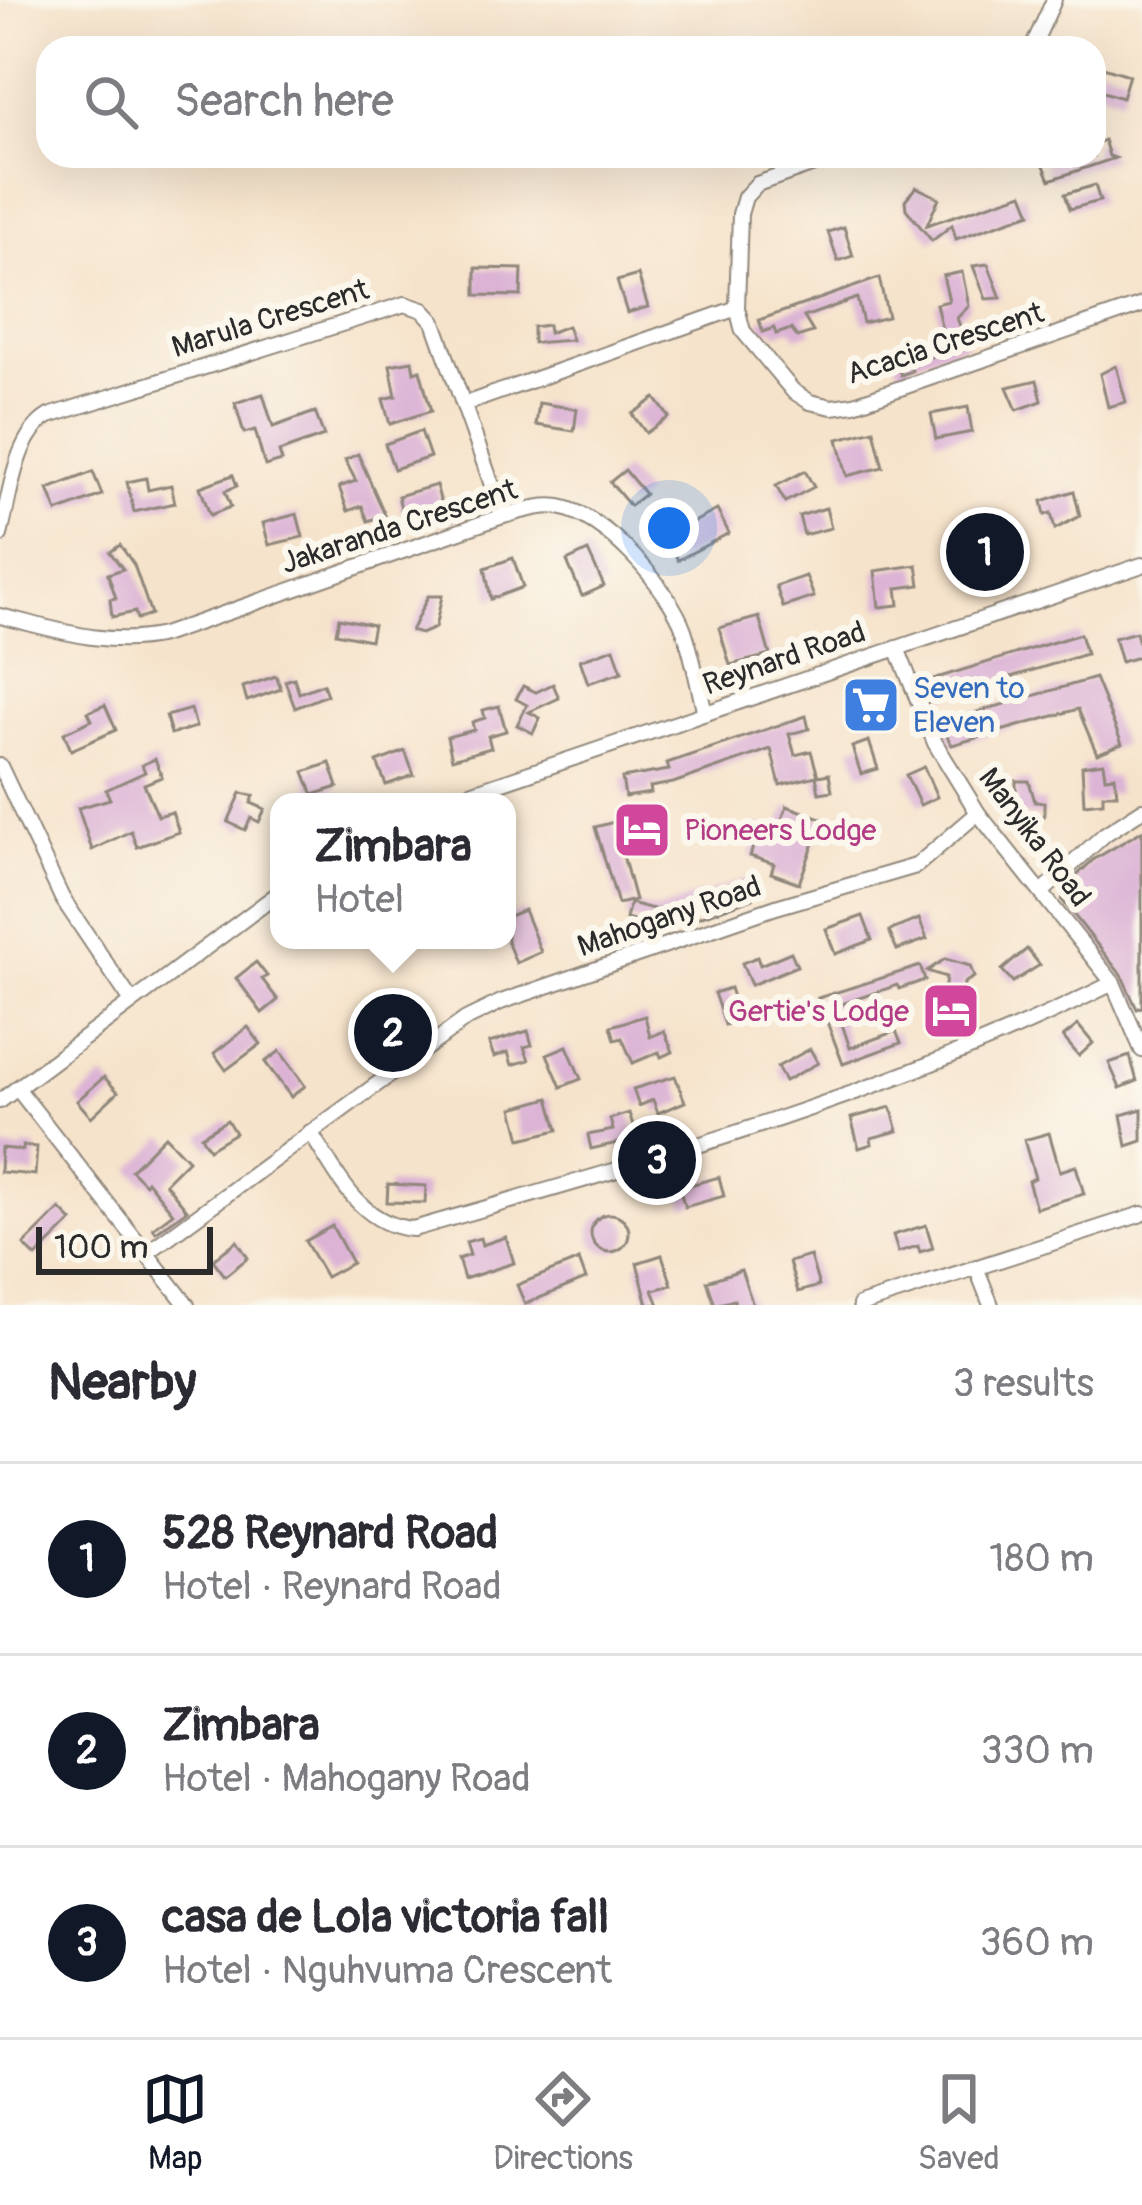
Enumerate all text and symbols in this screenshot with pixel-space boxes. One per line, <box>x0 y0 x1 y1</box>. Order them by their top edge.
search box <box>36 36 1106 168</box>
icon: search <box>78 69 144 135</box>
text: Search here <box>174 74 394 130</box>
street label: Marula Crescent <box>167 271 374 366</box>
street label: Acacia Crescent <box>842 294 1049 393</box>
street label: Jakaranda Crescent <box>277 471 523 582</box>
your location <box>639 498 699 558</box>
pin: 1 <box>946 507 1024 597</box>
street label: Reynard Road <box>698 613 870 704</box>
place label: Seven to Eleven <box>913 670 1025 741</box>
supermarket icon: Seven to Eleven <box>840 674 902 736</box>
street label: Manyika Road <box>970 761 1099 914</box>
popup <box>270 793 516 949</box>
hotel icon: Pioneers Lodge <box>611 799 673 861</box>
place label: Pioneers Lodge <box>684 812 877 849</box>
text: Zimbara <box>314 819 472 875</box>
street label: Mahogany Road <box>573 868 766 965</box>
text: Hotel <box>314 875 404 924</box>
hotel icon: Gertie's Lodge <box>920 980 982 1042</box>
pin: 2 <box>354 988 432 1078</box>
place label: Gertie's Lodge <box>728 993 909 1030</box>
pin: 3 <box>618 1115 696 1205</box>
scale bar <box>36 1221 213 1274</box>
text: 100 m <box>54 1227 148 1268</box>
text: Nearby <box>48 1351 196 1415</box>
text: 3 results <box>953 1359 1094 1408</box>
text: 528 Reynard Road <box>162 1506 498 1562</box>
text: 1 <box>79 1534 95 1583</box>
text: 180 m <box>989 1534 1094 1583</box>
text: Hotel · Reynard Road <box>162 1562 502 1611</box>
text: Zimbara <box>162 1698 320 1754</box>
text: 2 <box>76 1726 98 1775</box>
text: 330 m <box>981 1726 1094 1775</box>
text: Hotel · Mahogany Road <box>162 1754 531 1803</box>
text: casa de Lola victoria fall <box>162 1890 609 1946</box>
text: 3 <box>76 1918 98 1967</box>
text: 360 m <box>980 1918 1094 1967</box>
text: Hotel · Nguhvuma Crescent <box>162 1946 612 1995</box>
tab: Map <box>142 2066 208 2179</box>
tab: Directions <box>493 2066 633 2179</box>
tab: Saved <box>918 2066 1000 2179</box>

